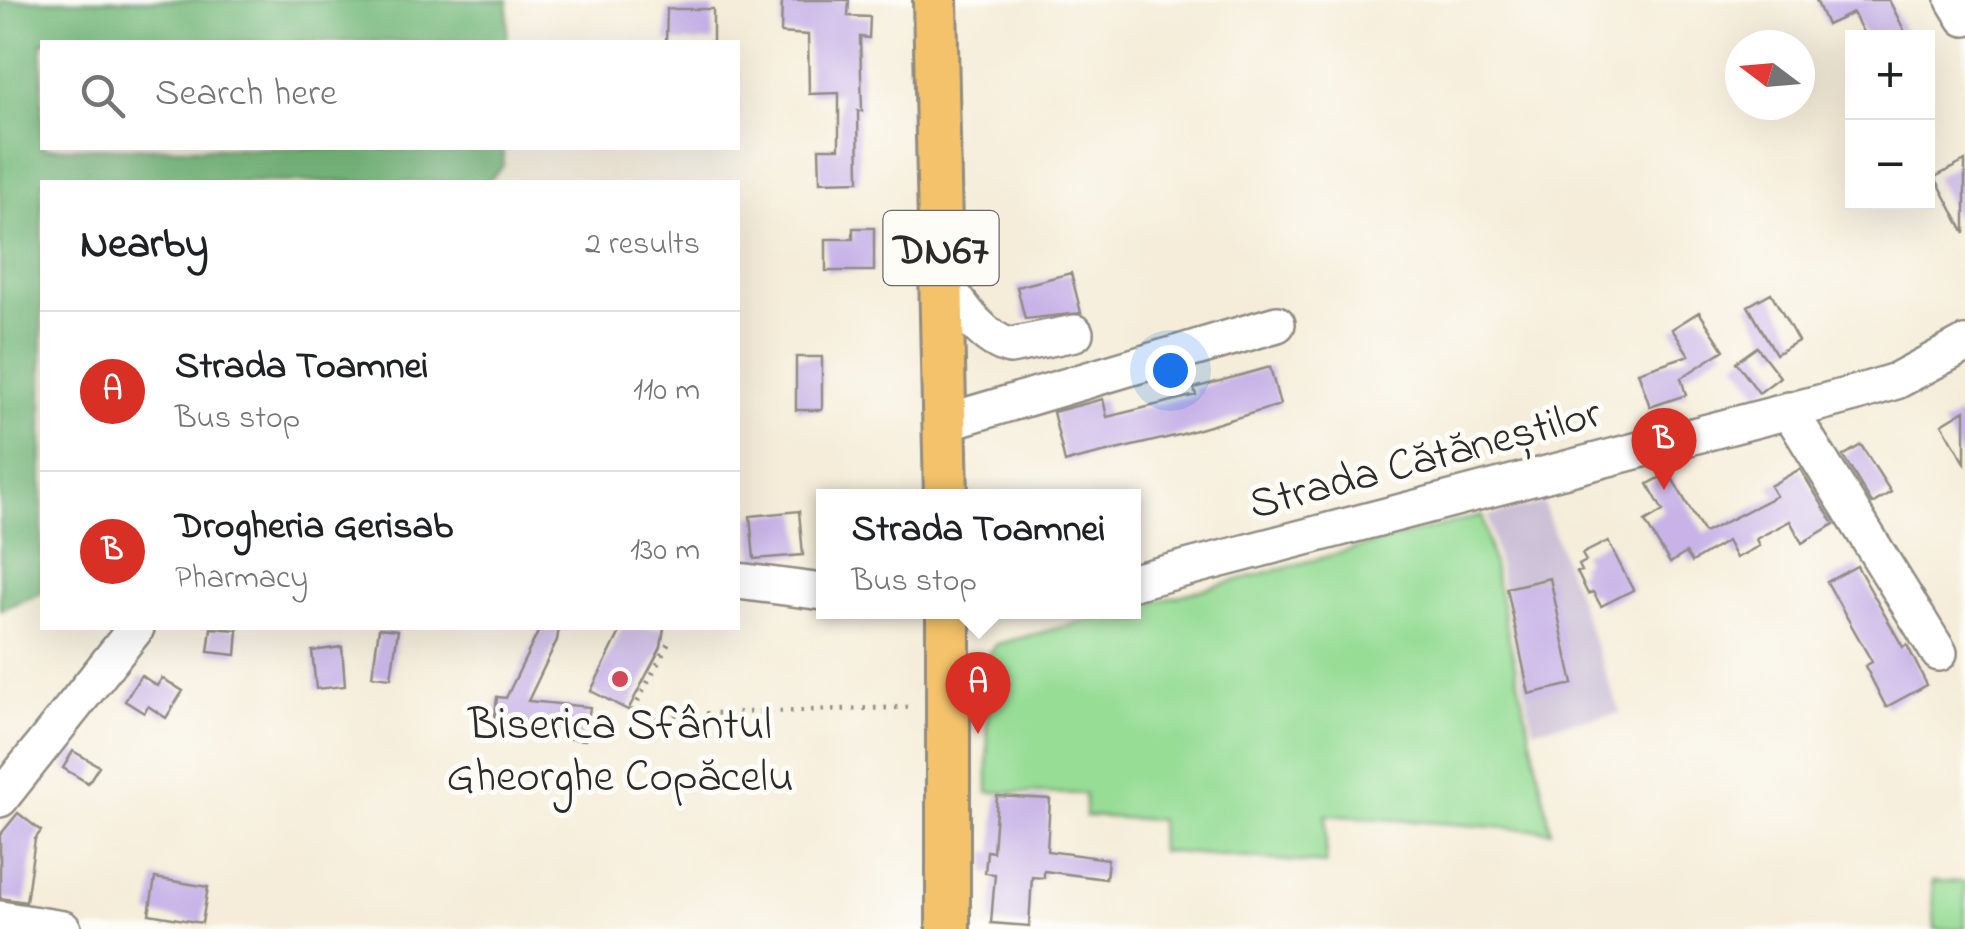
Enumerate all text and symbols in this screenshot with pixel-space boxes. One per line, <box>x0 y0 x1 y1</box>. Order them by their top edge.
north arrow <box>1725 30 1815 120</box>
map controls <box>1845 30 1935 210</box>
button: + <box>1845 30 1935 120</box>
search box <box>40 40 740 150</box>
text: Search here <box>155 67 337 123</box>
icon: search <box>75 68 130 123</box>
button: − <box>1845 120 1935 210</box>
road number: DN67 <box>884 211 998 285</box>
text: Nearby <box>80 215 208 276</box>
text: 2 results <box>585 222 700 269</box>
text: Strada Toamnei <box>175 340 428 396</box>
your location <box>1145 345 1196 396</box>
text: A <box>103 368 122 415</box>
text: 110 m <box>633 368 700 415</box>
street label: Strada Cătăneștilor <box>1242 382 1609 540</box>
text: Bus stop <box>175 396 300 443</box>
pin: B <box>1632 408 1696 490</box>
popup <box>816 489 1141 619</box>
text: Drogheria Gerisab <box>175 500 453 556</box>
text: Strada Toamnei <box>852 503 1105 559</box>
text: B <box>102 528 123 575</box>
text: 130 m <box>630 528 700 575</box>
text: Pharmacy <box>175 556 308 603</box>
text: Bus stop <box>852 559 977 606</box>
pin: A <box>946 652 1010 734</box>
marker: Biserica Sfântul Gheorghe Copăcelu <box>609 668 631 690</box>
place label: Biserica Sfântul Gheorghe Copăcelu <box>447 694 794 813</box>

